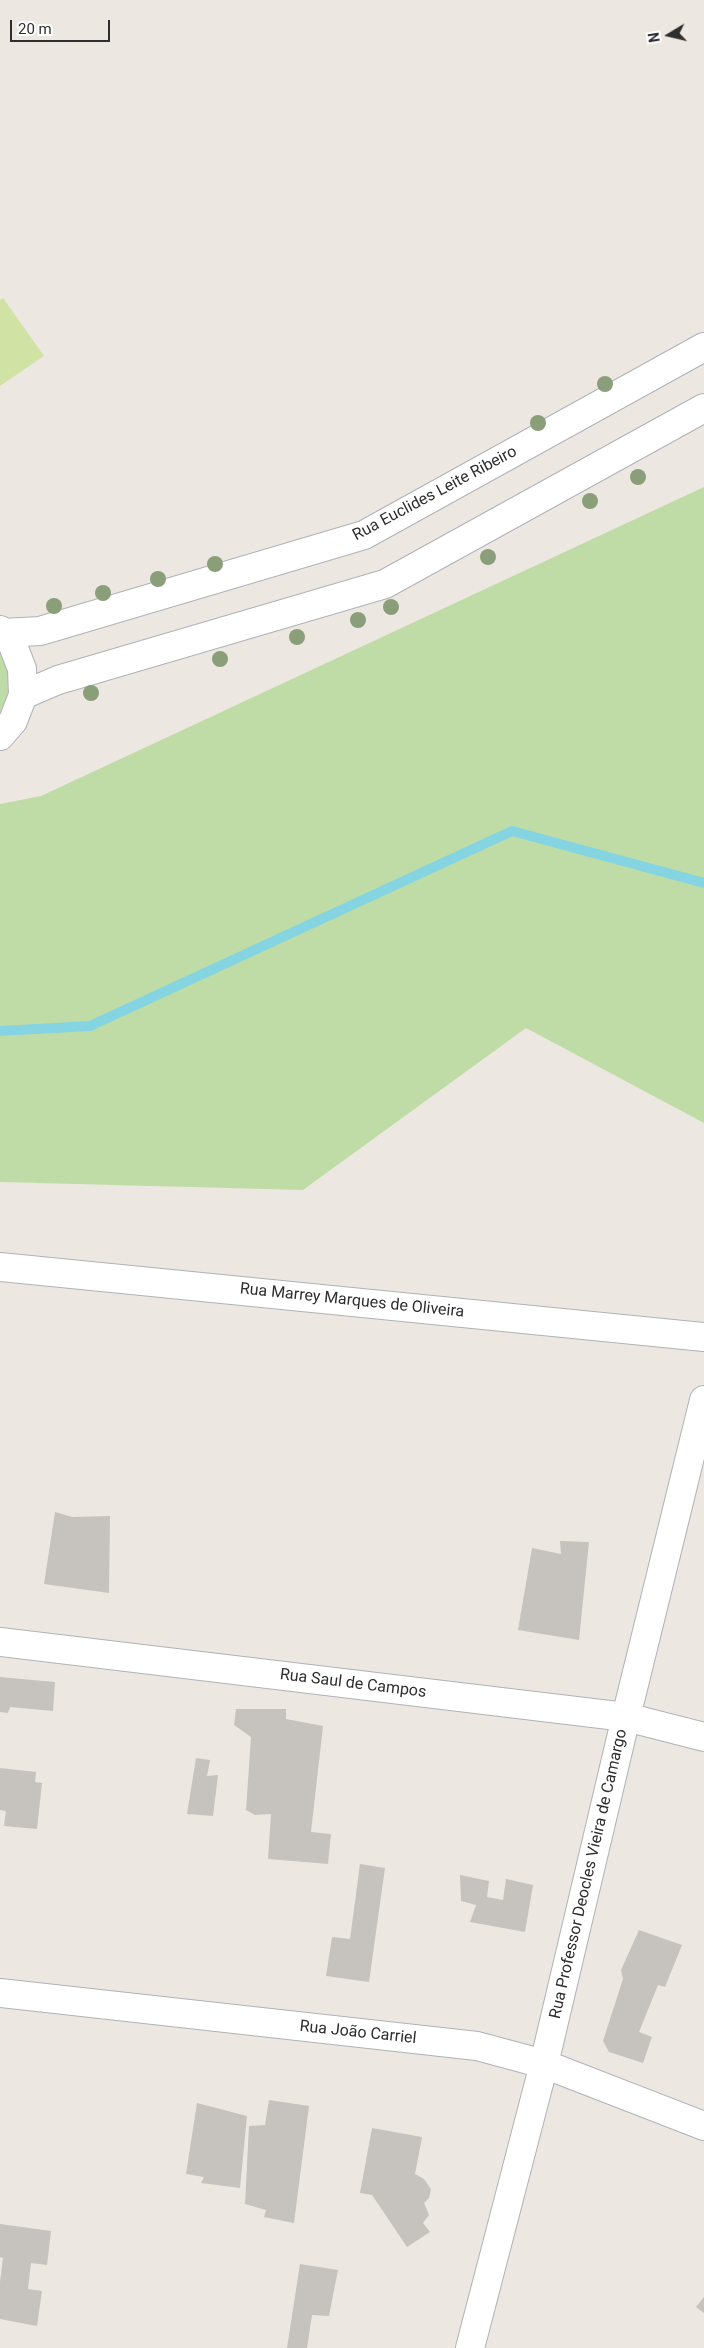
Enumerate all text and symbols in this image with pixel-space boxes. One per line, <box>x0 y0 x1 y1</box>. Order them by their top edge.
scale bar <box>12 10 112 42</box>
north arrow <box>644 10 694 60</box>
text: 20 m <box>18 20 52 38</box>
text: N <box>646 31 663 43</box>
street label: Rua Euclides Leite Ribeiro <box>350 443 520 545</box>
street label: Rua Marrey Marques de Oliveira <box>239 1280 465 1322</box>
street label: Rua Saul de Campos <box>279 1666 427 1702</box>
street label: Rua Professor Deocles Vieira de Camargo <box>546 1727 632 2021</box>
street label: Rua João Carriel <box>299 2017 417 2049</box>

